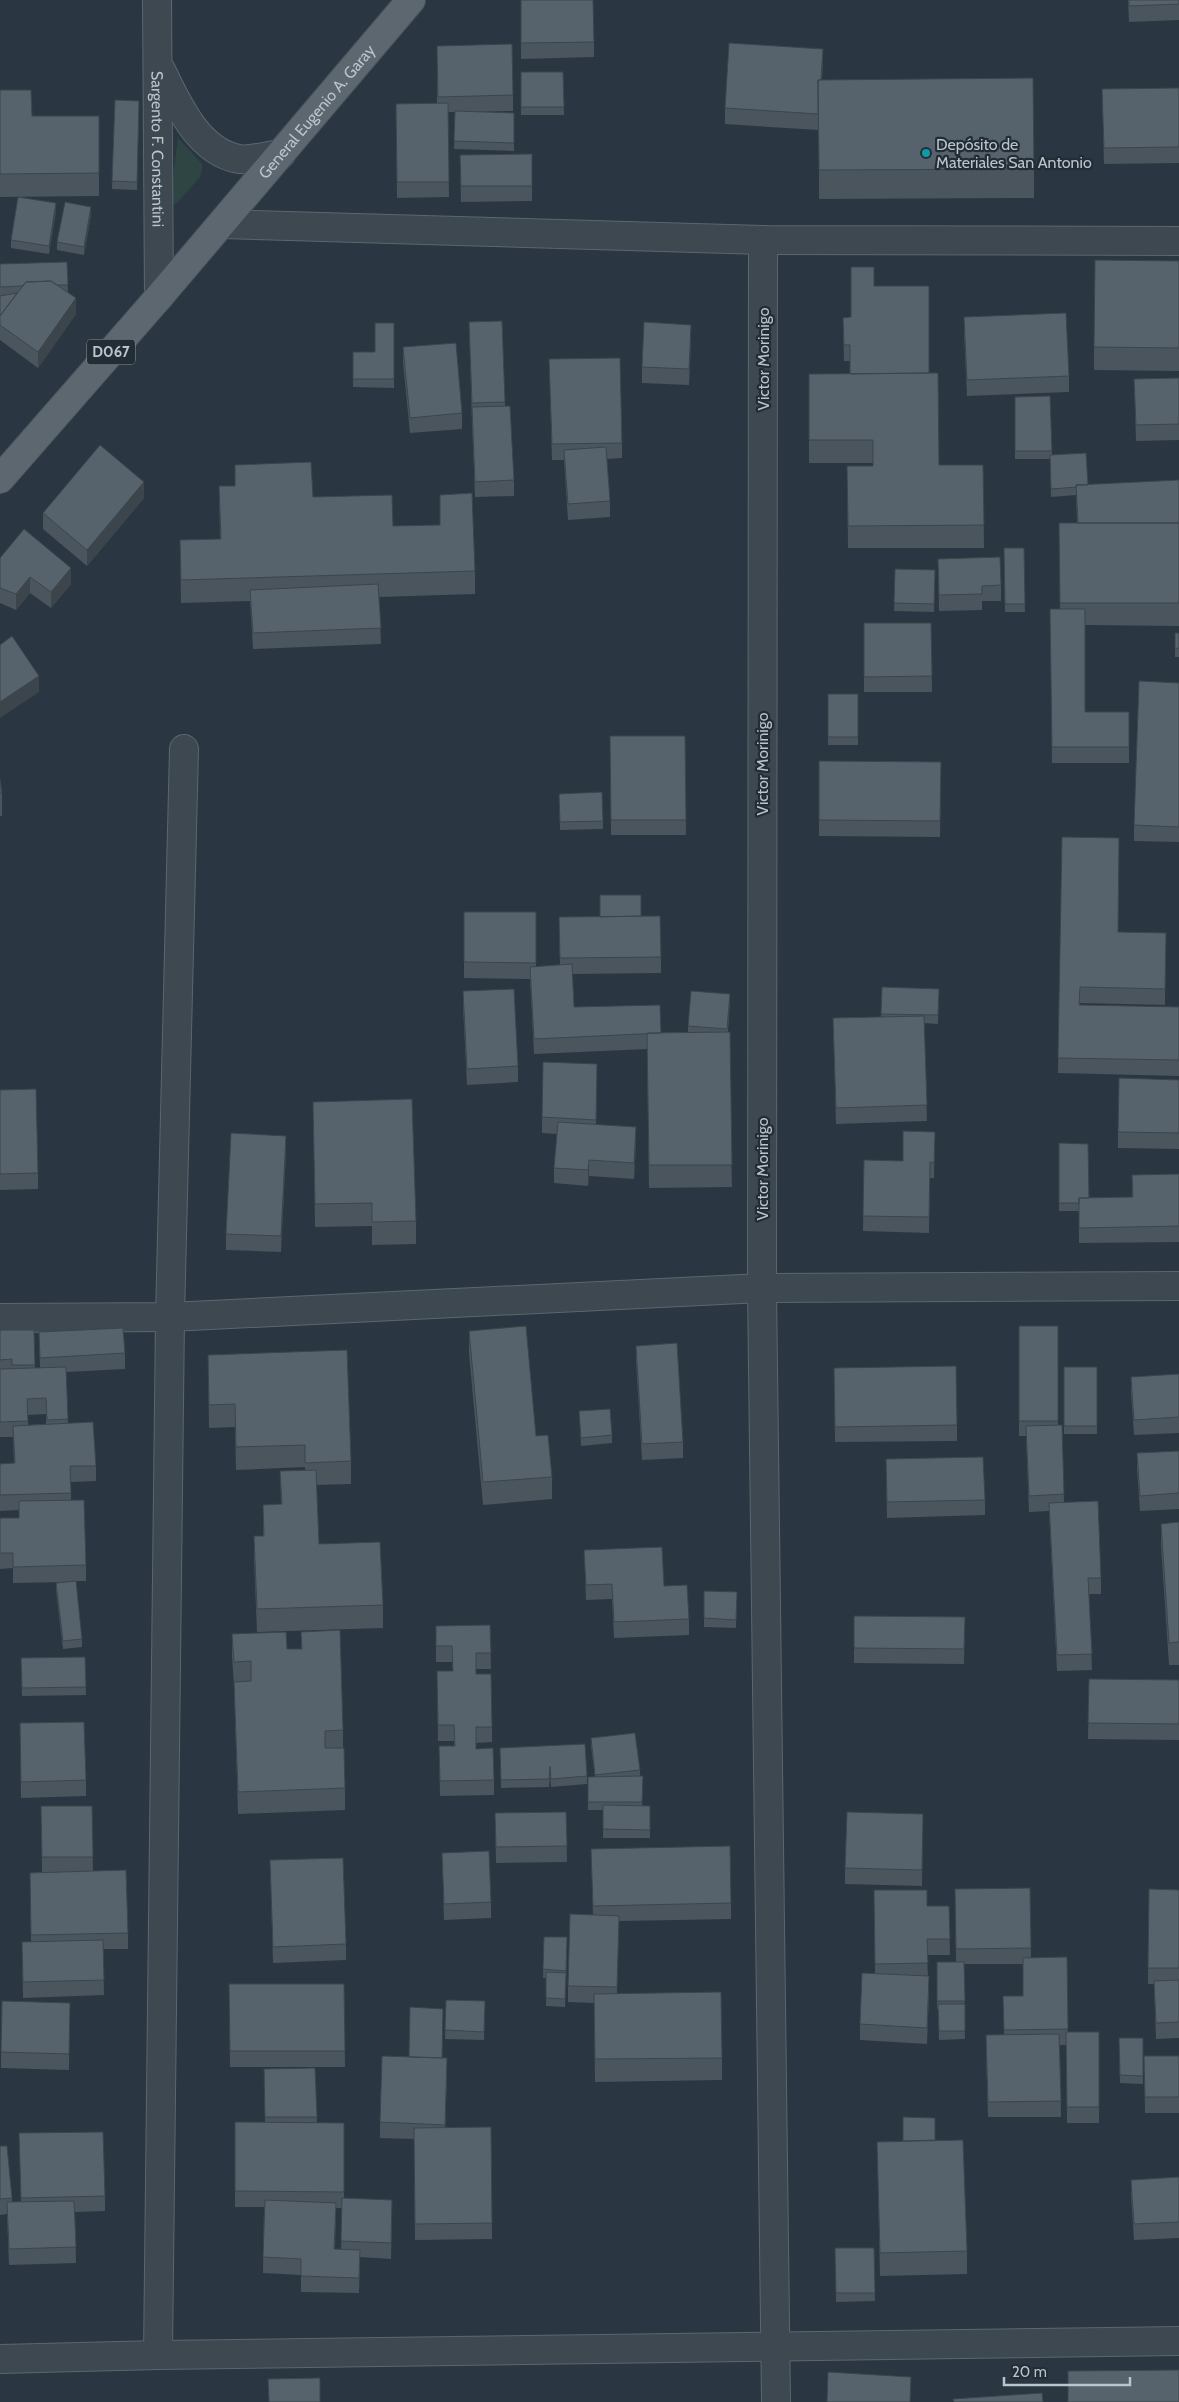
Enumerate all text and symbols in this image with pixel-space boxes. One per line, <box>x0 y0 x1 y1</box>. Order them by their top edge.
street label: General Eugenio A. Garay <box>254 41 379 182</box>
street label: Sargento F. Constantini <box>148 71 168 227</box>
place label: Depósito de Materiales San Antonio <box>936 135 1092 172</box>
marker: Depósito de Materiales San Antonio <box>920 147 932 159</box>
street label: Victor Morinigo <box>754 307 773 411</box>
road number: D067 <box>87 340 135 364</box>
street label: Victor Morinigo <box>753 712 772 816</box>
street label: Victor Morinigo <box>753 1117 772 1221</box>
scale bar <box>1004 2354 1130 2386</box>
text: 20 m <box>1012 2363 1047 2381</box>

